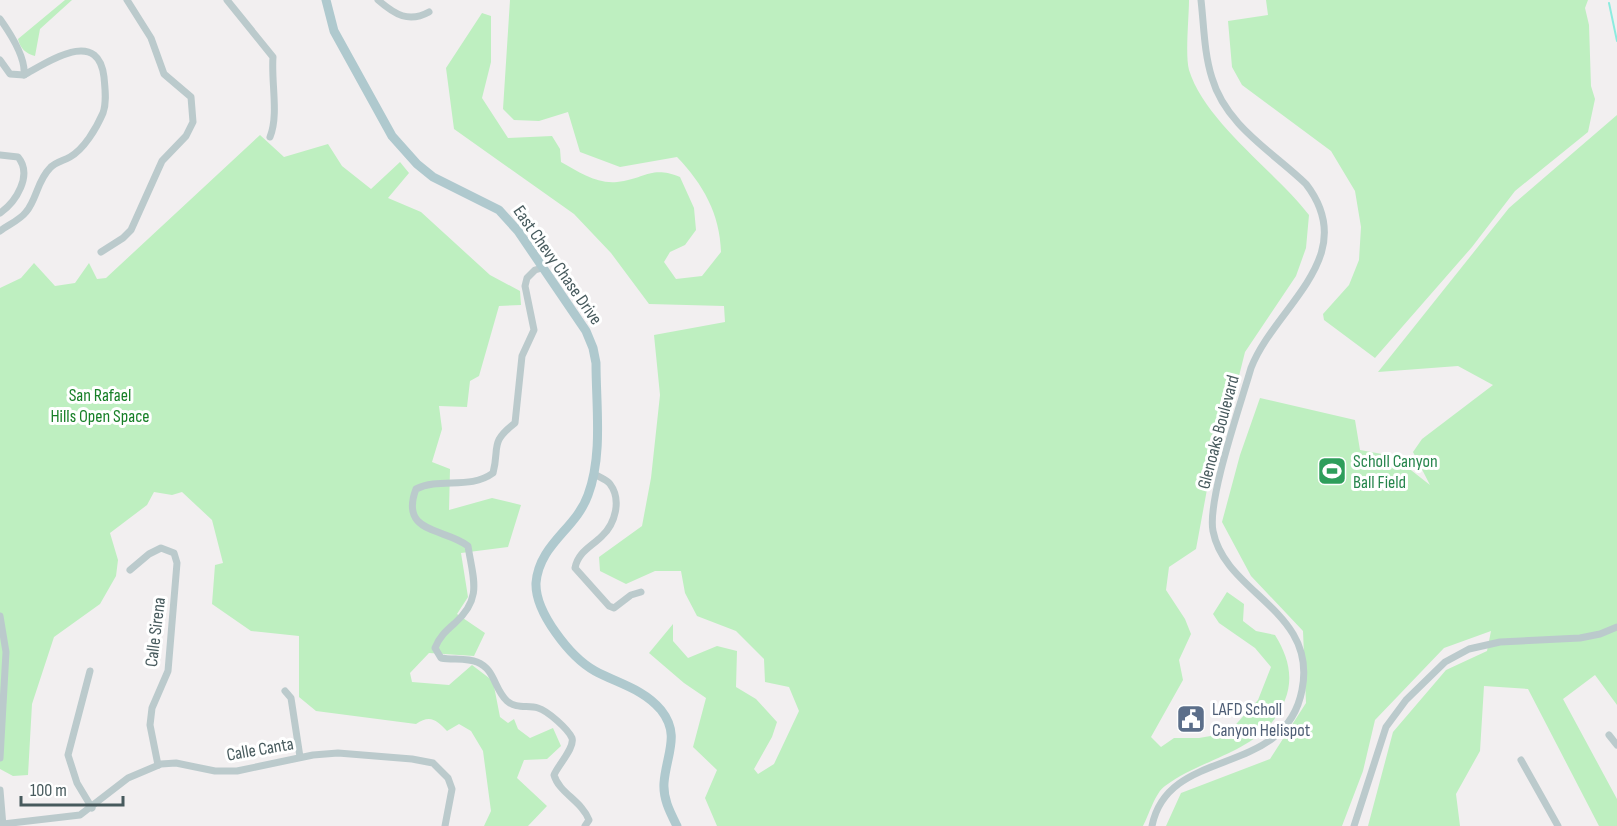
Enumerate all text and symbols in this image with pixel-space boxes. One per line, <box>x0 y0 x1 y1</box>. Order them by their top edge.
street label: East Chevy Chase Drive <box>509 202 607 329</box>
street label: Glenoaks Boulevard <box>1193 373 1244 491</box>
park label: San Rafael Hills Open Space <box>50 385 150 427</box>
place label: Scholl Canyon Ball Field <box>1353 451 1438 493</box>
sports icon: Scholl Canyon Ball Field <box>1316 455 1348 487</box>
street label: Calle Sirena <box>141 596 170 668</box>
place label: LAFD Scholl Canyon Helispot <box>1212 699 1311 741</box>
public building icon: LAFD Scholl Canyon Helispot <box>1175 703 1207 735</box>
street label: Calle Canta <box>225 733 295 766</box>
scale bar <box>21 769 123 807</box>
text: 100 m <box>30 780 67 801</box>

